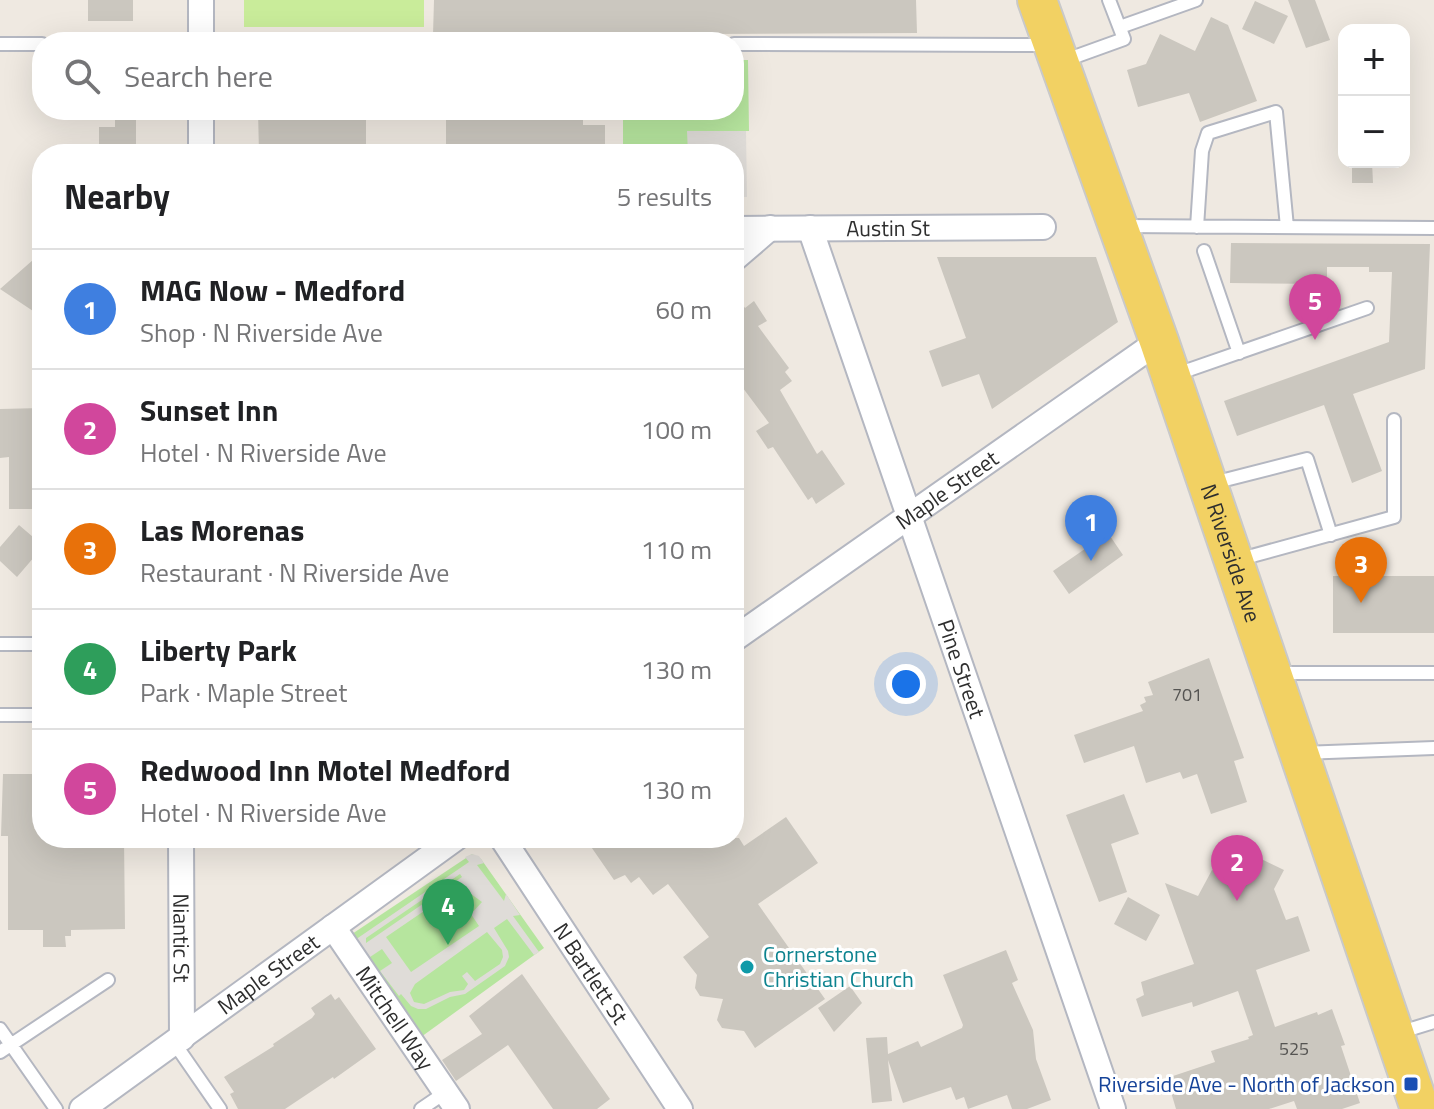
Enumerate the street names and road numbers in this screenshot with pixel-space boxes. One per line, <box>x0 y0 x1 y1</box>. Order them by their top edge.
street label: Austin St <box>846 211 930 245</box>
street label: Maple Street <box>888 442 1006 538</box>
street label: N Riverside Ave <box>1192 479 1270 627</box>
street label: Pine Street <box>929 615 994 723</box>
street label: Niantic St <box>164 893 199 983</box>
street label: N Bartlett St <box>545 916 637 1031</box>
street label: Maple Street <box>210 925 327 1023</box>
street label: Mitchell Way <box>347 959 443 1077</box>

